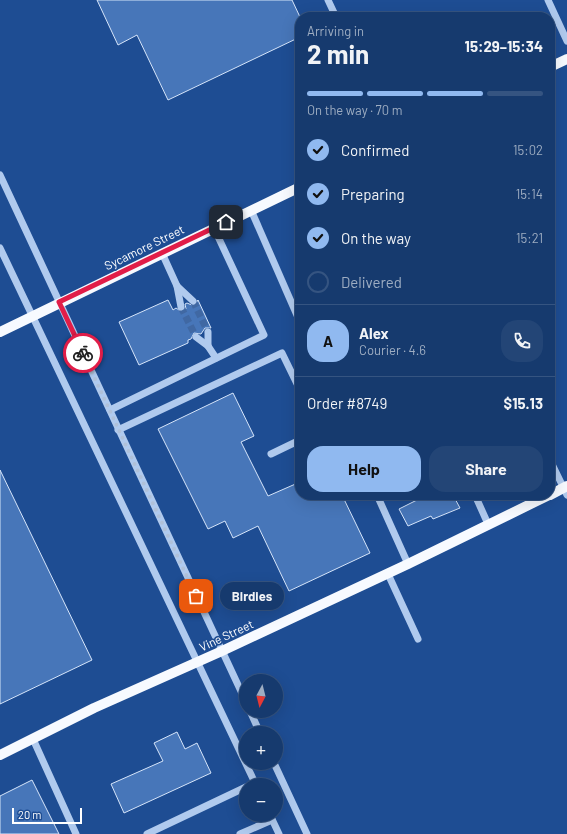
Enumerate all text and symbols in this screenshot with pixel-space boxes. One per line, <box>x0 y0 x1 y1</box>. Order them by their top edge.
text: Arriving in <box>307 23 364 39</box>
text: 15:29–15:34 <box>465 37 543 55</box>
text: 2 min <box>307 38 369 69</box>
text: On the way · 70 m <box>307 102 402 118</box>
icon: check <box>307 139 329 161</box>
text: Confirmed <box>341 141 409 159</box>
text: 15:02 <box>513 142 543 158</box>
icon: check <box>307 183 329 205</box>
text: Preparing <box>341 185 405 203</box>
text: 15:14 <box>516 186 543 202</box>
pin <box>209 205 243 239</box>
icon: home <box>215 211 237 233</box>
street label: Sycamore Street <box>102 222 186 272</box>
icon: check <box>307 227 329 249</box>
text: On the way <box>341 229 411 247</box>
text: 15:21 <box>516 230 543 246</box>
text: Delivered <box>341 273 402 291</box>
button: phone <box>501 320 543 362</box>
text: Alex <box>359 324 389 342</box>
text: A <box>323 332 333 350</box>
courier <box>63 333 103 373</box>
icon: bike <box>72 342 94 364</box>
text: Courier · 4.6 <box>359 342 426 358</box>
text: Order #8749 <box>307 394 387 412</box>
text: $15.13 <box>504 394 543 412</box>
button: Help <box>307 446 421 492</box>
button: Share <box>429 446 543 492</box>
pin <box>179 579 213 613</box>
callout: Birdies <box>220 582 284 610</box>
icon: bag <box>185 585 207 607</box>
text: Birdies <box>232 588 272 604</box>
street label: Vine Street <box>197 616 255 654</box>
north arrow <box>239 674 283 718</box>
map controls <box>239 674 283 822</box>
button: + <box>239 726 283 770</box>
button: − <box>239 778 283 822</box>
scale bar <box>12 806 82 825</box>
text: 20 m <box>18 808 41 821</box>

